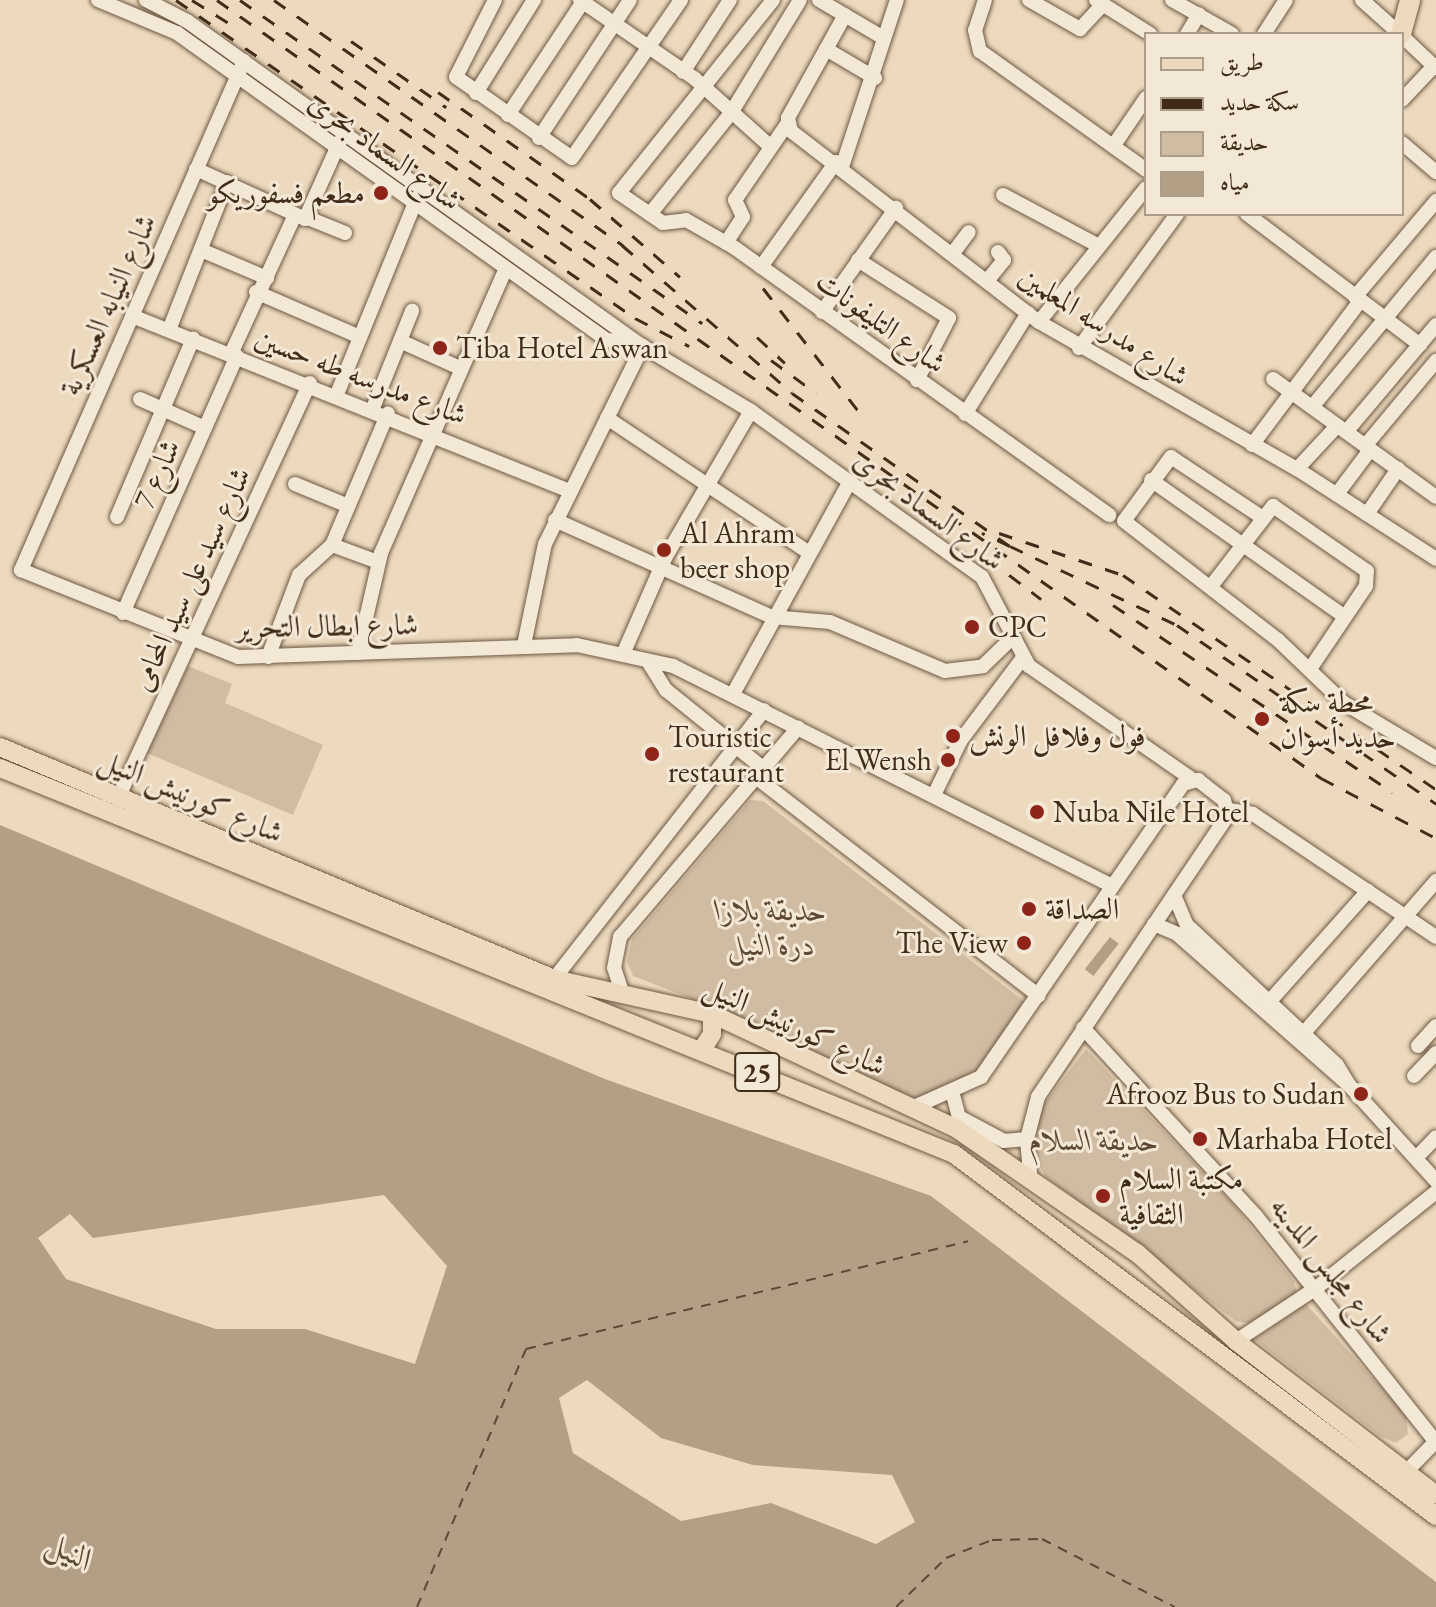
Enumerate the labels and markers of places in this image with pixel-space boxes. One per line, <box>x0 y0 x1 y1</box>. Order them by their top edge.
place label: مطعم فسفوريكو <box>207 175 365 211</box>
marker: مطعم فسفوريكو <box>372 184 390 202</box>
place label: Tiba Hotel Aswan <box>456 330 668 366</box>
marker: Tiba Hotel Aswan <box>431 339 449 357</box>
place label: Al Ahram beer shop <box>680 515 795 586</box>
marker: Al Ahram beer shop <box>655 541 673 559</box>
place label: CPC <box>988 609 1047 645</box>
marker: CPC <box>963 618 981 636</box>
place label: محطة سكة حديد أسوان <box>1280 684 1396 754</box>
marker: محطة سكة حديد أسوان <box>1251 708 1273 730</box>
place label: فول وفلافل الونش <box>969 718 1146 754</box>
place label: Touristic restaurant <box>668 719 784 790</box>
marker: فول وفلافل الونش <box>944 727 962 745</box>
place label: El Wensh <box>825 742 932 778</box>
marker: Touristic restaurant <box>643 745 661 763</box>
marker: El Wensh <box>939 751 957 769</box>
place label: Nuba Nile Hotel <box>1053 794 1249 830</box>
marker: Nuba Nile Hotel <box>1028 803 1046 821</box>
place label: الصداقة <box>1045 891 1119 927</box>
marker: الصداقة <box>1020 900 1038 918</box>
place label: The View <box>896 925 1008 961</box>
marker: The View <box>1015 934 1033 952</box>
place label: Afrooz Bus to Sudan <box>1106 1076 1345 1112</box>
marker: Afrooz Bus to Sudan <box>1352 1085 1370 1103</box>
place label: Marhaba Hotel <box>1216 1121 1392 1157</box>
marker: Marhaba Hotel <box>1191 1130 1209 1148</box>
place label: مكتبة السلام الثقافية <box>1119 1161 1243 1232</box>
marker: مكتبة السلام الثقافية <box>1094 1187 1112 1205</box>

